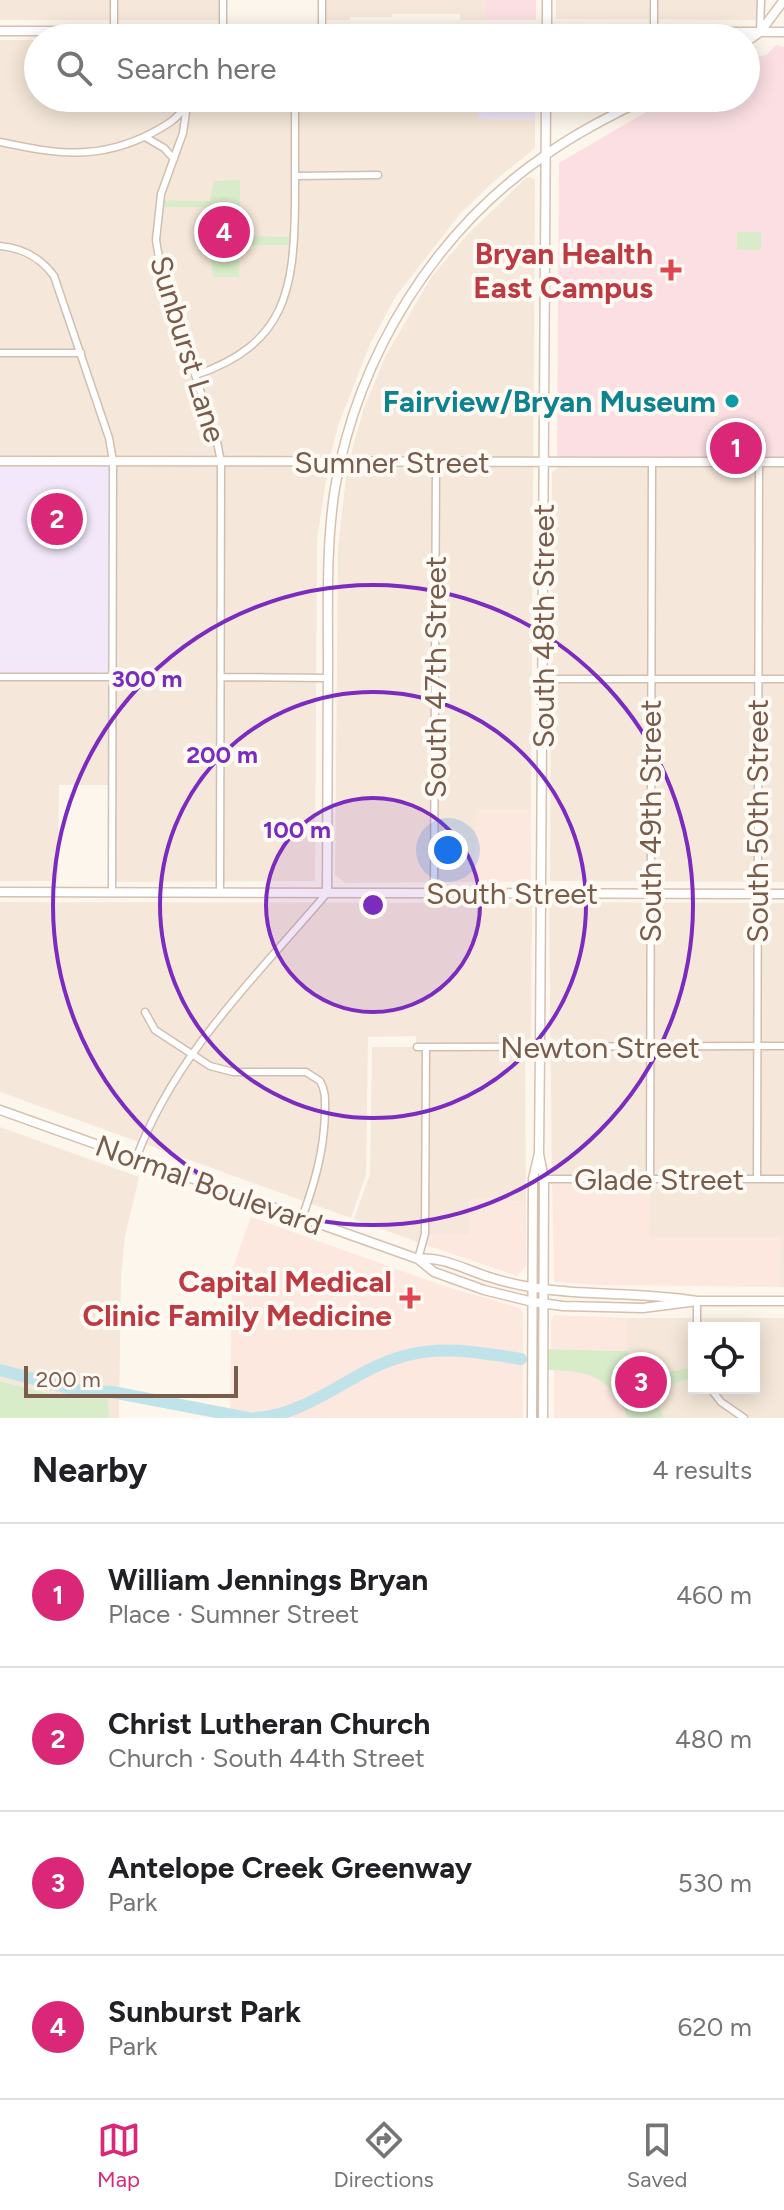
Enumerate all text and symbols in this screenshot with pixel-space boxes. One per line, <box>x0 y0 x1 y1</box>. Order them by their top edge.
search box <box>24 24 760 112</box>
icon: search <box>52 46 96 90</box>
text: Search here <box>116 50 276 87</box>
pin: 4 <box>198 202 250 262</box>
place label: Bryan Health East Campus <box>473 235 653 306</box>
street label: Sunburst Lane <box>142 251 234 447</box>
marker: Bryan Health East Campus <box>660 259 682 281</box>
place label: Fairview/Bryan Museum <box>383 383 716 420</box>
marker: Fairview/Bryan Museum <box>723 392 741 410</box>
pin: 1 <box>710 418 762 478</box>
street label: Sumner Street <box>294 444 490 481</box>
pin: 2 <box>31 489 83 549</box>
street label: South 48th Street <box>525 504 562 748</box>
street label: South 47th Street <box>417 556 454 798</box>
text: 300 m <box>111 664 183 693</box>
street label: South 49th Street <box>632 699 669 943</box>
street label: South 50th Street <box>739 699 776 943</box>
text: 200 m <box>186 740 258 769</box>
text: 100 m <box>263 815 331 844</box>
your location <box>428 830 468 870</box>
street label: South Street <box>426 875 598 912</box>
centre of rings <box>359 891 387 919</box>
street label: Newton Street <box>500 1029 700 1066</box>
street label: Normal Boulevard <box>90 1127 328 1243</box>
street label: Glade Street <box>574 1161 744 1198</box>
place label: Capital Medical Clinic Family Medicine <box>82 1263 392 1334</box>
marker: Capital Medical Clinic Family Medicine <box>399 1287 421 1309</box>
map controls <box>688 1322 760 1394</box>
button: locate <box>688 1322 760 1394</box>
pin: 3 <box>615 1352 667 1412</box>
scale bar <box>24 1362 238 1398</box>
text: 200 m <box>36 1366 101 1393</box>
text: Nearby <box>32 1450 147 1491</box>
text: 4 results <box>652 1454 752 1486</box>
text: William Jennings Bryan <box>108 1561 428 1598</box>
text: 1 <box>53 1579 63 1611</box>
text: 460 m <box>676 1579 752 1611</box>
text: Place · Sumner Street <box>108 1598 359 1630</box>
text: Christ Lutheran Church <box>108 1705 430 1742</box>
text: 2 <box>50 1723 66 1755</box>
text: 480 m <box>675 1723 752 1755</box>
text: Church · South 44th Street <box>108 1742 425 1774</box>
text: Antelope Creek Greenway <box>108 1849 472 1886</box>
text: 3 <box>51 1867 65 1899</box>
text: 530 m <box>678 1867 752 1899</box>
text: Park <box>108 1886 157 1918</box>
text: Sunburst Park <box>108 1993 301 2030</box>
text: 4 <box>50 2011 66 2043</box>
text: 620 m <box>678 2011 752 2043</box>
text: Park <box>108 2030 157 2062</box>
tab: Map <box>97 2118 141 2193</box>
tab: Directions <box>334 2118 434 2193</box>
tab: Saved <box>627 2118 687 2193</box>

